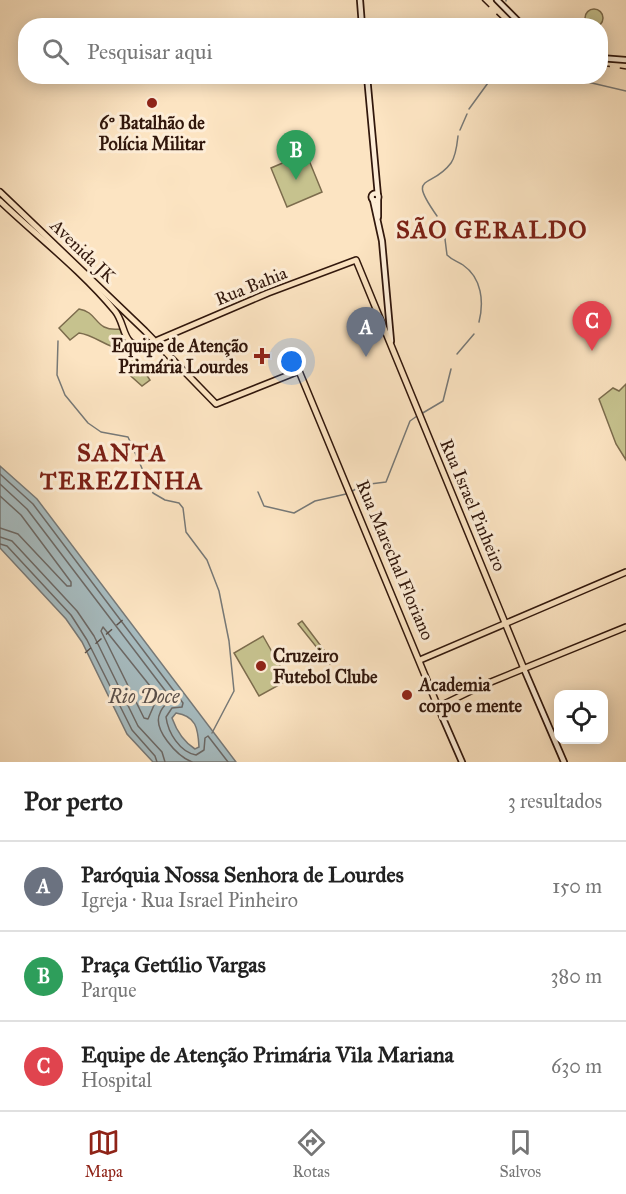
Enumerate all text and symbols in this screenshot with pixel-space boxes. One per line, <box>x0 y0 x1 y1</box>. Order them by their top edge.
search box <box>18 18 608 84</box>
icon: search <box>39 35 72 68</box>
text: Pesquisar aqui <box>87 38 212 65</box>
marker: 6º Batalhão de Polícia Militar <box>145 96 159 110</box>
place label: 6º Batalhão de Polícia Militar <box>99 112 207 155</box>
pin: B <box>276 130 316 180</box>
street label: Avenida JK <box>44 214 121 289</box>
district label: SÃO GERALDO <box>396 215 588 245</box>
street label: Rua Bahia <box>212 261 291 310</box>
pin: C <box>572 302 612 351</box>
pin: A <box>346 308 386 357</box>
place label: Equipe de Atenção Primária Lourdes <box>111 335 248 378</box>
marker: Equipe de Atenção Primária Lourdes <box>253 347 271 365</box>
your location <box>277 347 306 376</box>
street label: Rua Israel Pinheiro <box>435 436 511 574</box>
district label: SANTA TEREZINHA <box>39 438 204 496</box>
street label: Rua Marechal Floriano <box>351 477 439 643</box>
place label: Cruzeiro Futebol Clube <box>273 645 378 688</box>
marker: Cruzeiro Futebol Clube <box>254 659 268 673</box>
place label: Academia corpo e mente <box>418 674 523 718</box>
water label: Rio Doce <box>108 684 180 708</box>
marker: Academia corpo e mente <box>400 688 414 702</box>
map controls <box>554 690 608 744</box>
button: locate <box>554 690 608 744</box>
text: Por perto <box>24 785 123 817</box>
text: 3 resultados <box>508 789 602 813</box>
text: Paróquia Nossa Senhora de Lourdes <box>81 861 404 888</box>
text: A <box>37 874 50 898</box>
text: 150 m <box>552 874 602 898</box>
text: Igreja · Rua Israel Pinheiro <box>81 888 298 912</box>
text: Praça Getúlio Vargas <box>81 951 266 978</box>
text: B <box>37 964 50 988</box>
text: 380 m <box>551 964 602 988</box>
text: Parque <box>81 978 137 1002</box>
text: Equipe de Atenção Primária Vila Mariana <box>81 1041 454 1068</box>
text: C <box>37 1054 50 1078</box>
text: 630 m <box>551 1054 602 1078</box>
text: Hospital <box>81 1068 152 1092</box>
tab: Mapa <box>85 1126 123 1181</box>
tab: Rotas <box>292 1126 330 1181</box>
tab: Salvos <box>500 1126 541 1181</box>

